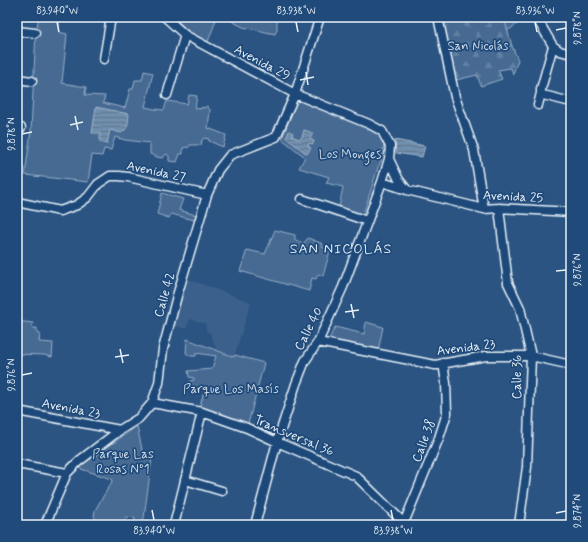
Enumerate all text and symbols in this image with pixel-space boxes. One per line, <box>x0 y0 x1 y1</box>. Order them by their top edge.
text: 83.940°W <box>36 4 78 18</box>
text: 83.938°W <box>276 4 316 18</box>
text: 83.936°W <box>516 4 554 18</box>
text: 9.878°N <box>571 11 585 45</box>
park label: San Nicolás <box>447 38 509 55</box>
street label: Avenida 29 <box>231 41 293 85</box>
text: 9.878°N <box>5 117 19 151</box>
park label: Los Monges <box>319 146 381 165</box>
street label: Avenida 27 <box>125 157 188 187</box>
street label: Avenida 25 <box>482 187 544 207</box>
district label: SAN NICOLÁS <box>290 240 392 258</box>
text: 9.876°N <box>571 253 585 286</box>
street label: Calle 42 <box>151 270 180 319</box>
street label: Calle 40 <box>291 304 327 354</box>
street label: Avenida 23 <box>436 336 497 360</box>
street label: Calle 36 <box>509 355 526 399</box>
text: 9.876°N <box>5 358 19 391</box>
park label: Parque Los Masís <box>183 381 279 398</box>
street label: Avenida 23 <box>40 395 102 423</box>
street label: Transversal 36 <box>251 412 337 460</box>
street label: Calle 38 <box>408 417 440 465</box>
park label: Parque Las Rosas Nº1 <box>92 446 154 478</box>
text: 9.874°N <box>571 494 585 528</box>
text: 83.940°W <box>133 524 175 538</box>
text: 83.938°W <box>373 524 413 538</box>

